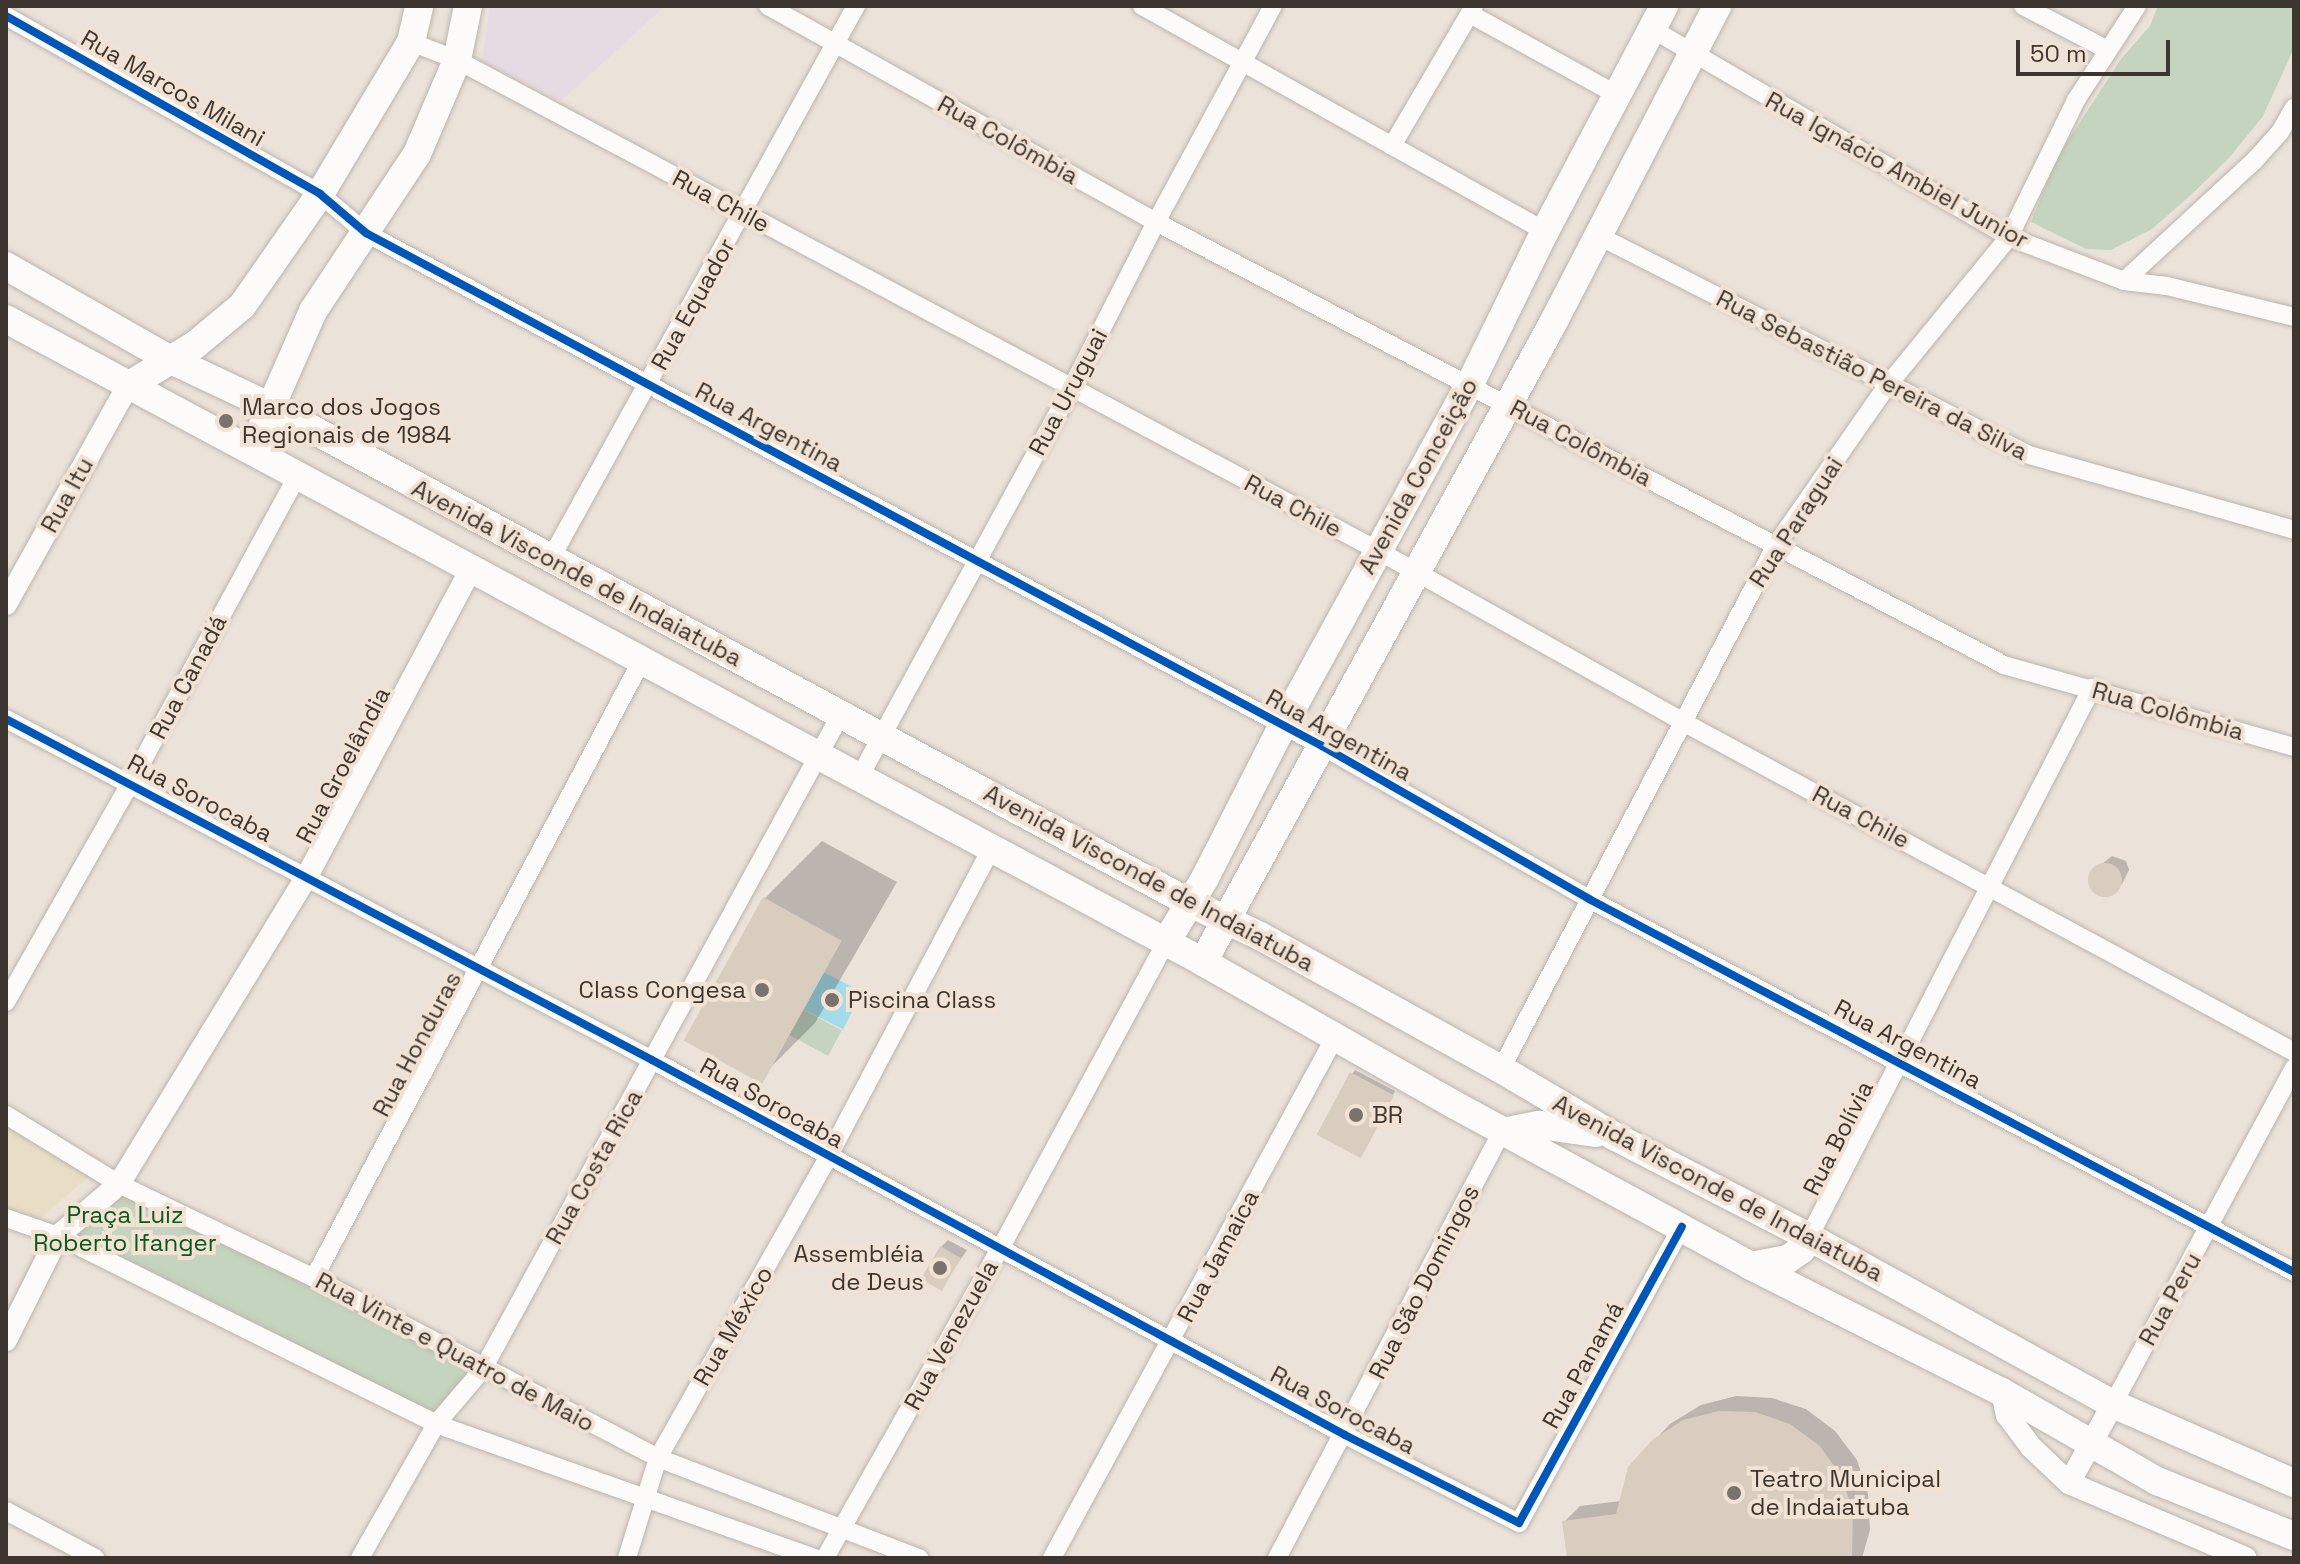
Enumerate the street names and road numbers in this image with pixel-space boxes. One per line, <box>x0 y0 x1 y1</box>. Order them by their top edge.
street label: Rua Marcos Milani <box>76 24 270 152</box>
street label: Rua Ignácio Ambiel Junior <box>1760 85 2034 255</box>
street label: Rua Colômbia <box>933 89 1083 191</box>
street label: Rua Chile <box>667 163 775 239</box>
street label: Rua Equador <box>645 233 741 375</box>
street label: Rua Sebastião Pereira da Silva <box>1712 284 2032 466</box>
street label: Rua Uruguai <box>1023 324 1113 460</box>
street label: Avenida Conceição <box>1352 373 1484 579</box>
street label: Rua Argentina <box>690 376 848 478</box>
street label: Rua Colômbia <box>1505 394 1657 492</box>
street label: Rua Paraguai <box>1743 451 1849 593</box>
street label: Rua Itu <box>35 452 99 538</box>
street label: Rua Chile <box>1239 468 1347 544</box>
street label: Avenida Visconde de Indaiatuba <box>407 473 747 673</box>
street label: Rua Canadá <box>143 610 233 744</box>
street label: Rua Colômbia <box>2089 676 2247 746</box>
street label: Rua Groelândia <box>290 682 396 848</box>
street label: Rua Argentina <box>1261 683 1417 787</box>
street label: Rua Sorocaba <box>123 748 277 848</box>
street label: Avenida Visconde de Indaiatuba <box>979 778 1319 978</box>
street label: Rua Chile <box>1807 779 1915 855</box>
street label: Rua Honduras <box>367 967 467 1121</box>
street label: Rua Argentina <box>1829 993 1987 1095</box>
street label: Rua Sorocaba <box>695 1052 849 1154</box>
street label: Rua Bolívia <box>1797 1076 1879 1200</box>
street label: Rua Costa Rica <box>540 1085 648 1249</box>
street label: Avenida Visconde de Indaiatuba <box>1548 1088 1888 1288</box>
street label: Rua São Domingos <box>1363 1180 1485 1384</box>
street label: Rua Jamaica <box>1171 1185 1265 1327</box>
street label: Rua Peru <box>2133 1248 2207 1350</box>
street label: Rua Venezuela <box>898 1255 1004 1415</box>
street label: Rua México <box>687 1261 779 1391</box>
street label: Rua Vinte e Quatro de Maio <box>311 1266 599 1438</box>
street label: Rua Panamá <box>1536 1296 1630 1434</box>
street label: Rua Sorocaba <box>1266 1360 1420 1460</box>

